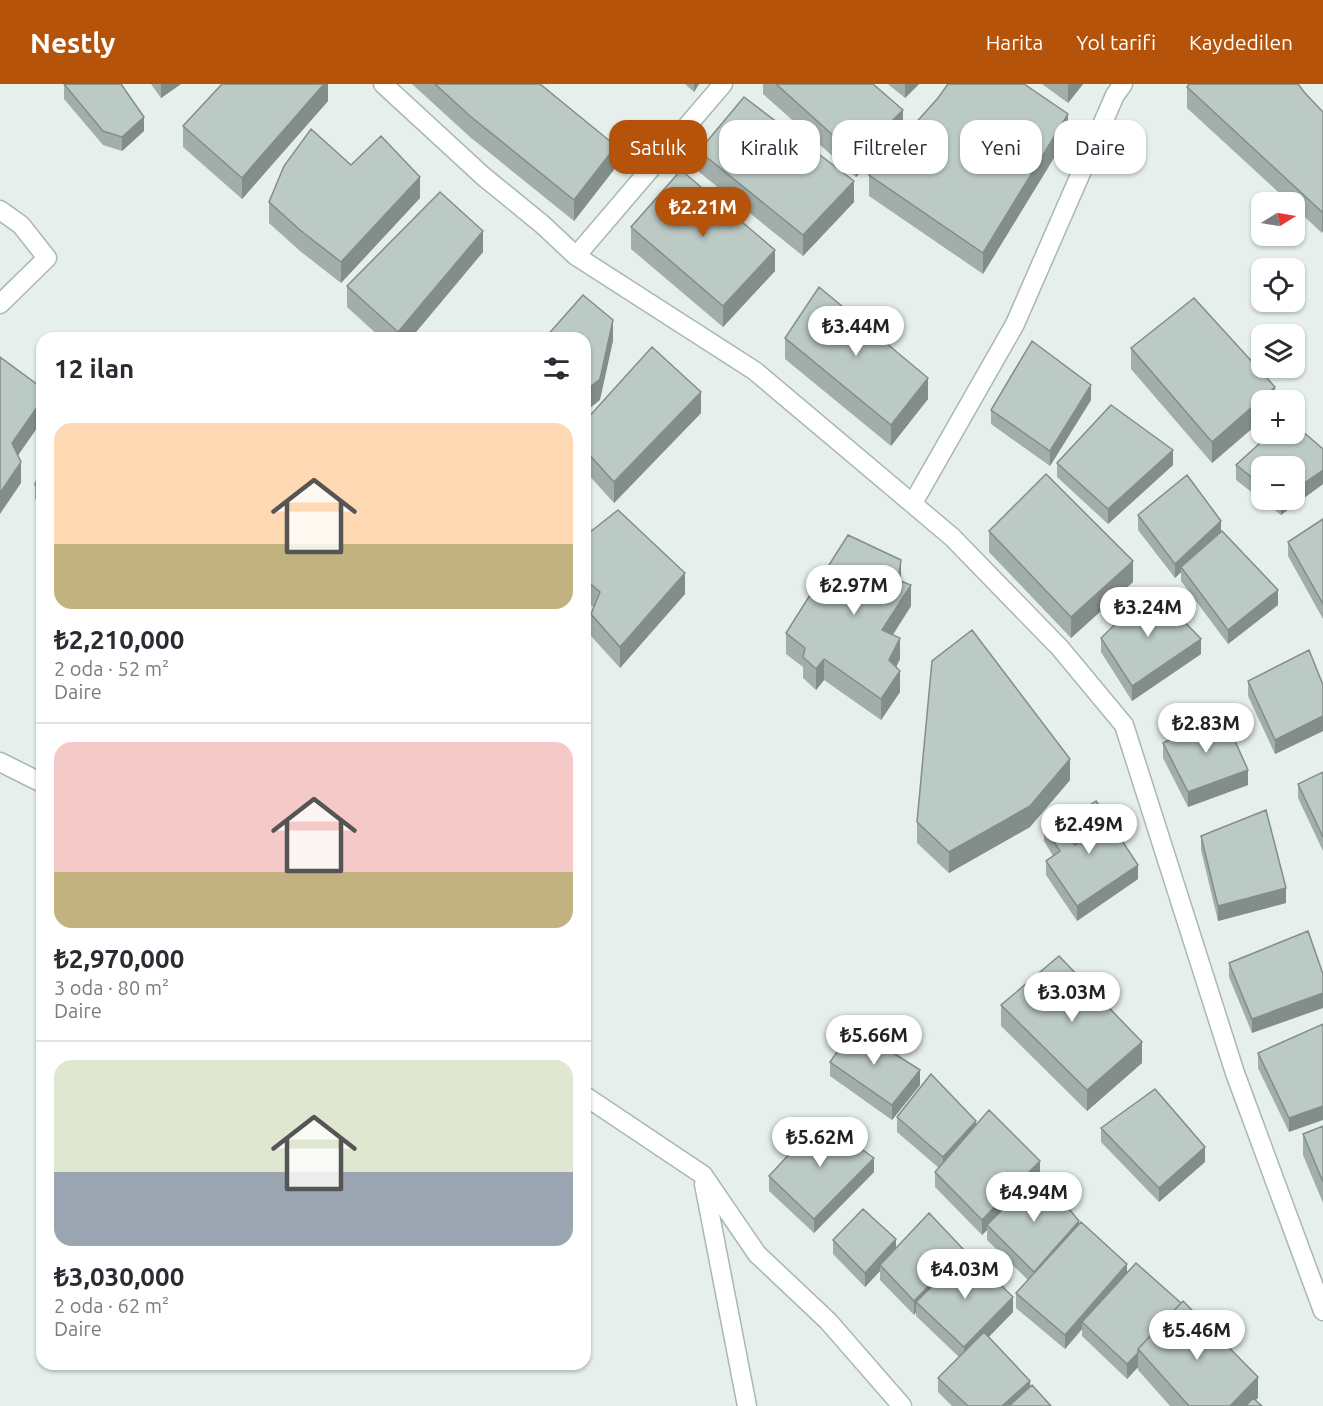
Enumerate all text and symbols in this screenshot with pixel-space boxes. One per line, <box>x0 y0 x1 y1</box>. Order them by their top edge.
text: Nestly <box>30 27 115 58</box>
text: Harita <box>986 30 1043 54</box>
text: Yol tarifi <box>1076 30 1156 54</box>
text: Kaydedilen <box>1189 30 1293 54</box>
chip: Satılık <box>609 120 707 174</box>
chip: Kiralık <box>719 120 820 174</box>
chip: Filtreler <box>832 120 948 174</box>
chip: Yeni <box>960 120 1042 174</box>
chip: Daire <box>1054 120 1146 174</box>
pin: ₺2.21M <box>654 187 752 238</box>
north arrow <box>1251 192 1305 246</box>
map controls <box>1251 192 1305 510</box>
text: ₺2.21M <box>669 195 737 218</box>
button: locate <box>1251 258 1305 312</box>
pin: ₺3.44M <box>807 306 905 357</box>
text: ₺3.44M <box>822 314 890 337</box>
button: layers <box>1251 324 1305 378</box>
icon: filters <box>540 352 573 385</box>
text: 12 ilan <box>54 354 134 383</box>
button: + <box>1251 390 1305 444</box>
button: − <box>1251 456 1305 510</box>
icon: home <box>260 462 368 570</box>
pin: ₺2.97M <box>805 565 903 616</box>
text: ₺2.97M <box>820 573 888 596</box>
pin: ₺3.24M <box>1099 587 1197 638</box>
text: ₺3.24M <box>1114 595 1182 618</box>
text: ₺2,210,000 <box>54 625 184 654</box>
text: 2 oda · 52 m² <box>54 657 169 680</box>
text: Daire <box>54 680 102 703</box>
pin: ₺2.83M <box>1157 703 1255 754</box>
text: ₺2.83M <box>1172 711 1240 734</box>
icon: home <box>260 781 368 889</box>
pin: ₺2.49M <box>1040 804 1138 855</box>
text: ₺2.49M <box>1055 812 1123 835</box>
text: ₺2,970,000 <box>54 944 184 973</box>
pin: ₺3.03M <box>1023 972 1121 1023</box>
text: 3 oda · 80 m² <box>54 976 169 999</box>
text: ₺3.03M <box>1038 980 1106 1003</box>
text: Daire <box>54 999 102 1022</box>
pin: ₺5.66M <box>825 1015 923 1066</box>
text: ₺5.66M <box>840 1023 908 1046</box>
icon: home <box>260 1099 368 1207</box>
pin: ₺5.62M <box>771 1117 869 1168</box>
text: ₺5.62M <box>786 1125 854 1148</box>
pin: ₺4.94M <box>985 1172 1083 1223</box>
text: ₺4.94M <box>1000 1180 1068 1203</box>
pin: ₺4.03M <box>916 1249 1014 1300</box>
text: ₺4.03M <box>931 1257 999 1280</box>
text: ₺3,030,000 <box>54 1262 184 1291</box>
text: 2 oda · 62 m² <box>54 1294 169 1317</box>
pin: ₺5.46M <box>1148 1310 1246 1361</box>
text: Daire <box>54 1317 102 1340</box>
text: ₺5.46M <box>1163 1318 1231 1341</box>

